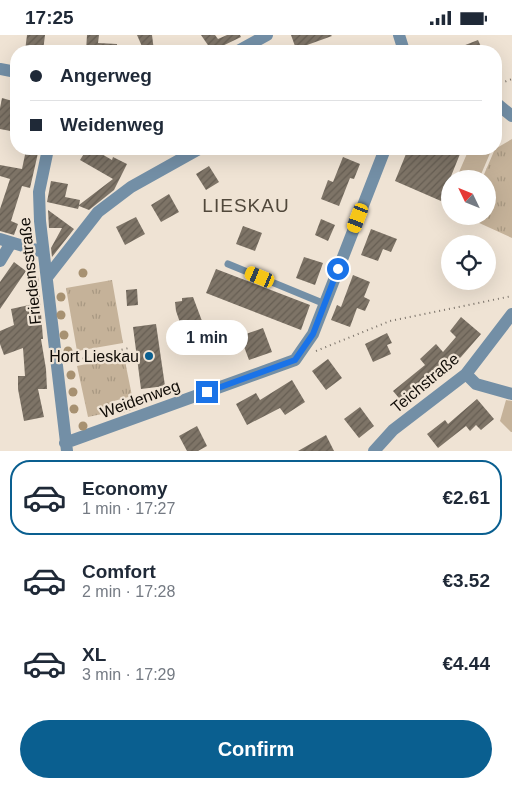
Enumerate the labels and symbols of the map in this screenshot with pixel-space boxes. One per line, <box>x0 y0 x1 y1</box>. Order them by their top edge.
north arrow <box>441 170 496 225</box>
district label: LIESKAU <box>202 195 290 216</box>
car <box>345 201 370 235</box>
street label: Friedensstraße <box>16 217 44 325</box>
route start <box>327 258 349 280</box>
car <box>243 264 276 290</box>
callout: 1 min <box>166 319 248 355</box>
place label: Hort Lieskau <box>49 348 139 365</box>
marker: Hort Lieskau <box>143 350 155 362</box>
street label: Teichstraße <box>388 350 462 416</box>
street label: Weidenweg <box>98 377 182 421</box>
route end <box>196 381 218 403</box>

